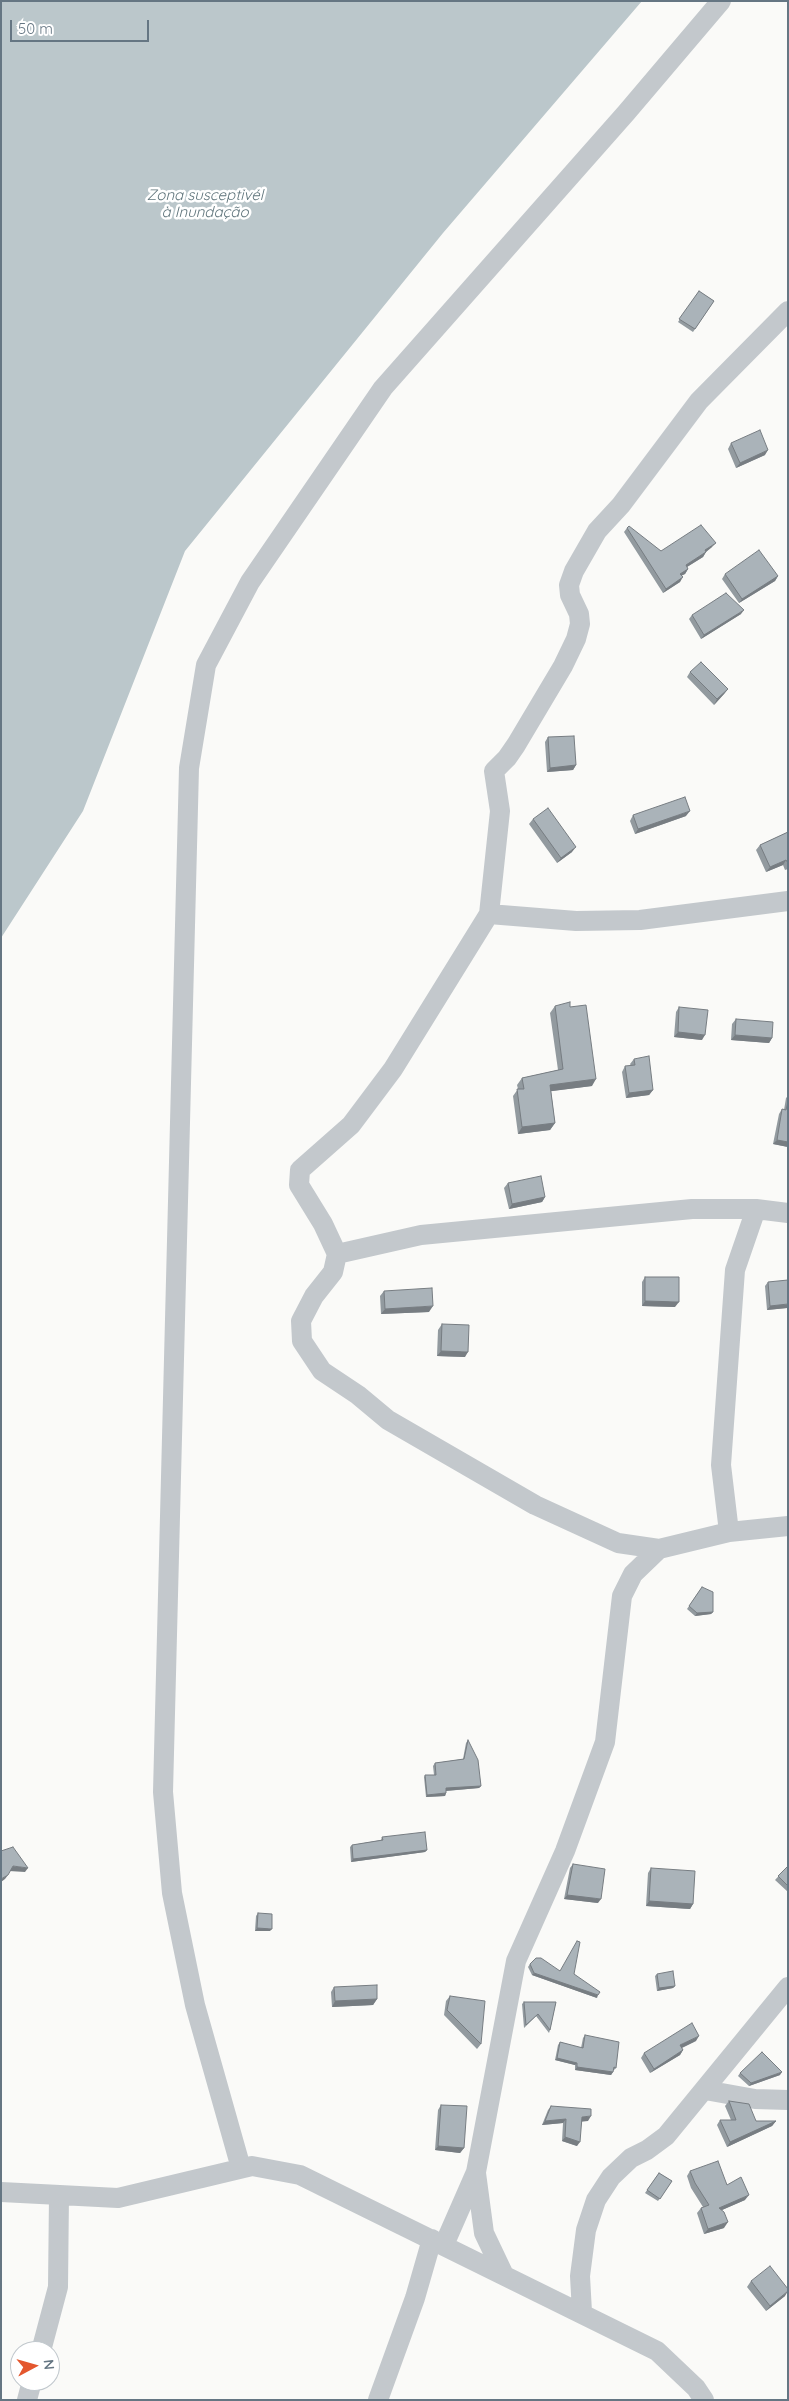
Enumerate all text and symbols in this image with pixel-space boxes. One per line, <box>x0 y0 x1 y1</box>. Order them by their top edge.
scale bar <box>12 10 151 42</box>
text: 50 m <box>18 19 53 38</box>
water label: Zona susceptivél à Inundação <box>147 186 263 221</box>
north arrow <box>10 2341 60 2391</box>
text: N <box>39 2358 58 2371</box>

